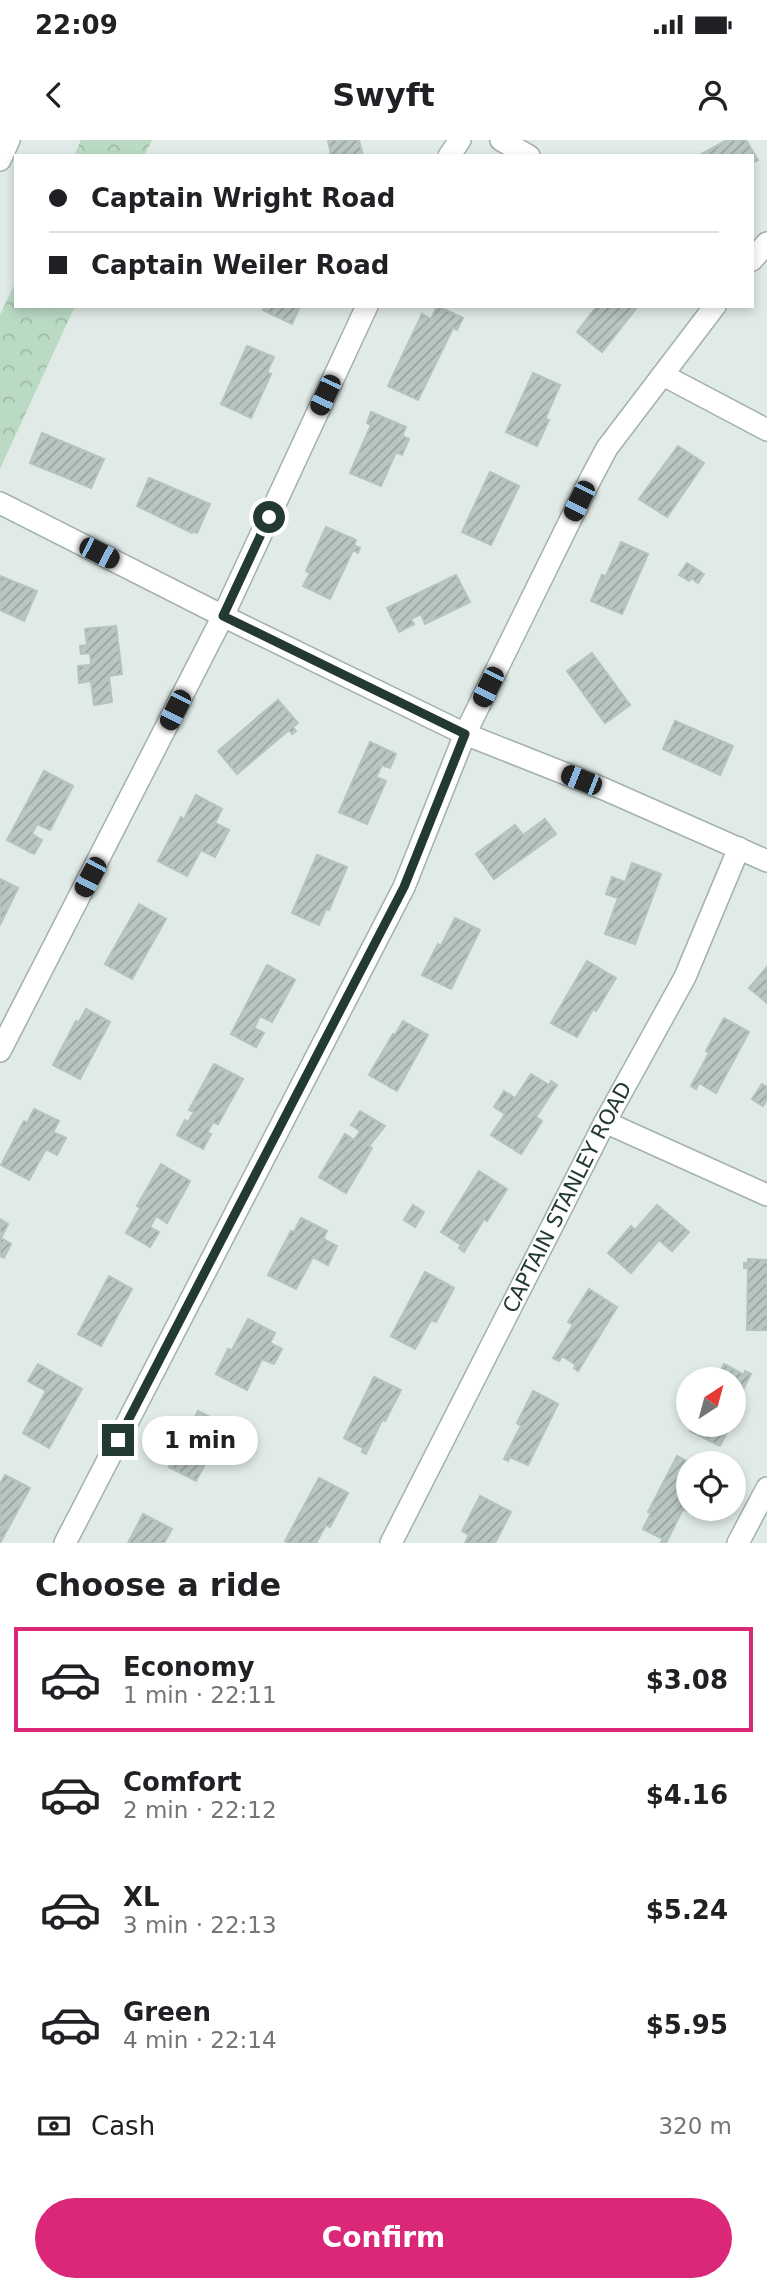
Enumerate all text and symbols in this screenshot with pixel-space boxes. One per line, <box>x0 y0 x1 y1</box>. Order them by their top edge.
text: 22:09 <box>35 10 118 40</box>
icon: back <box>35 76 73 114</box>
text: Swyft <box>332 76 435 114</box>
icon: person <box>694 76 732 114</box>
text: Captain Wright Road <box>91 183 395 213</box>
text: Captain Weiler Road <box>91 250 389 280</box>
car <box>307 372 344 418</box>
car <box>561 478 598 524</box>
route start <box>253 501 285 533</box>
car <box>76 534 123 572</box>
car <box>470 664 507 710</box>
car <box>157 687 194 733</box>
car <box>558 762 605 798</box>
car <box>71 854 110 900</box>
street label: CAPTAIN STANLEY ROAD <box>498 1078 637 1317</box>
north arrow <box>676 1367 746 1437</box>
map controls <box>676 1367 746 1521</box>
callout: 1 min <box>142 1416 258 1464</box>
route end <box>102 1424 134 1456</box>
text: 1 min <box>164 1427 236 1453</box>
button: locate <box>676 1451 746 1521</box>
text: Choose a ride <box>35 1566 281 1604</box>
icon: car <box>39 1648 102 1711</box>
text: Economy <box>123 1652 254 1682</box>
text: $3.08 <box>646 1665 728 1695</box>
text: 1 min · 22:11 <box>123 1682 277 1708</box>
icon: car <box>39 1763 102 1826</box>
text: Comfort <box>123 1767 241 1797</box>
text: $4.16 <box>646 1780 728 1810</box>
text: 2 min · 22:12 <box>123 1797 277 1823</box>
icon: car <box>39 1878 102 1941</box>
text: XL <box>123 1882 160 1912</box>
text: $5.24 <box>646 1895 728 1925</box>
text: 3 min · 22:13 <box>123 1912 277 1938</box>
icon: car <box>39 1993 102 2056</box>
text: Green <box>123 1997 211 2027</box>
text: $5.95 <box>646 2010 728 2040</box>
text: 4 min · 22:14 <box>123 2027 277 2053</box>
icon: cash <box>35 2107 73 2145</box>
text: Cash <box>91 2111 155 2141</box>
text: 320 m <box>658 2113 732 2139</box>
button: Confirm <box>35 2198 732 2278</box>

